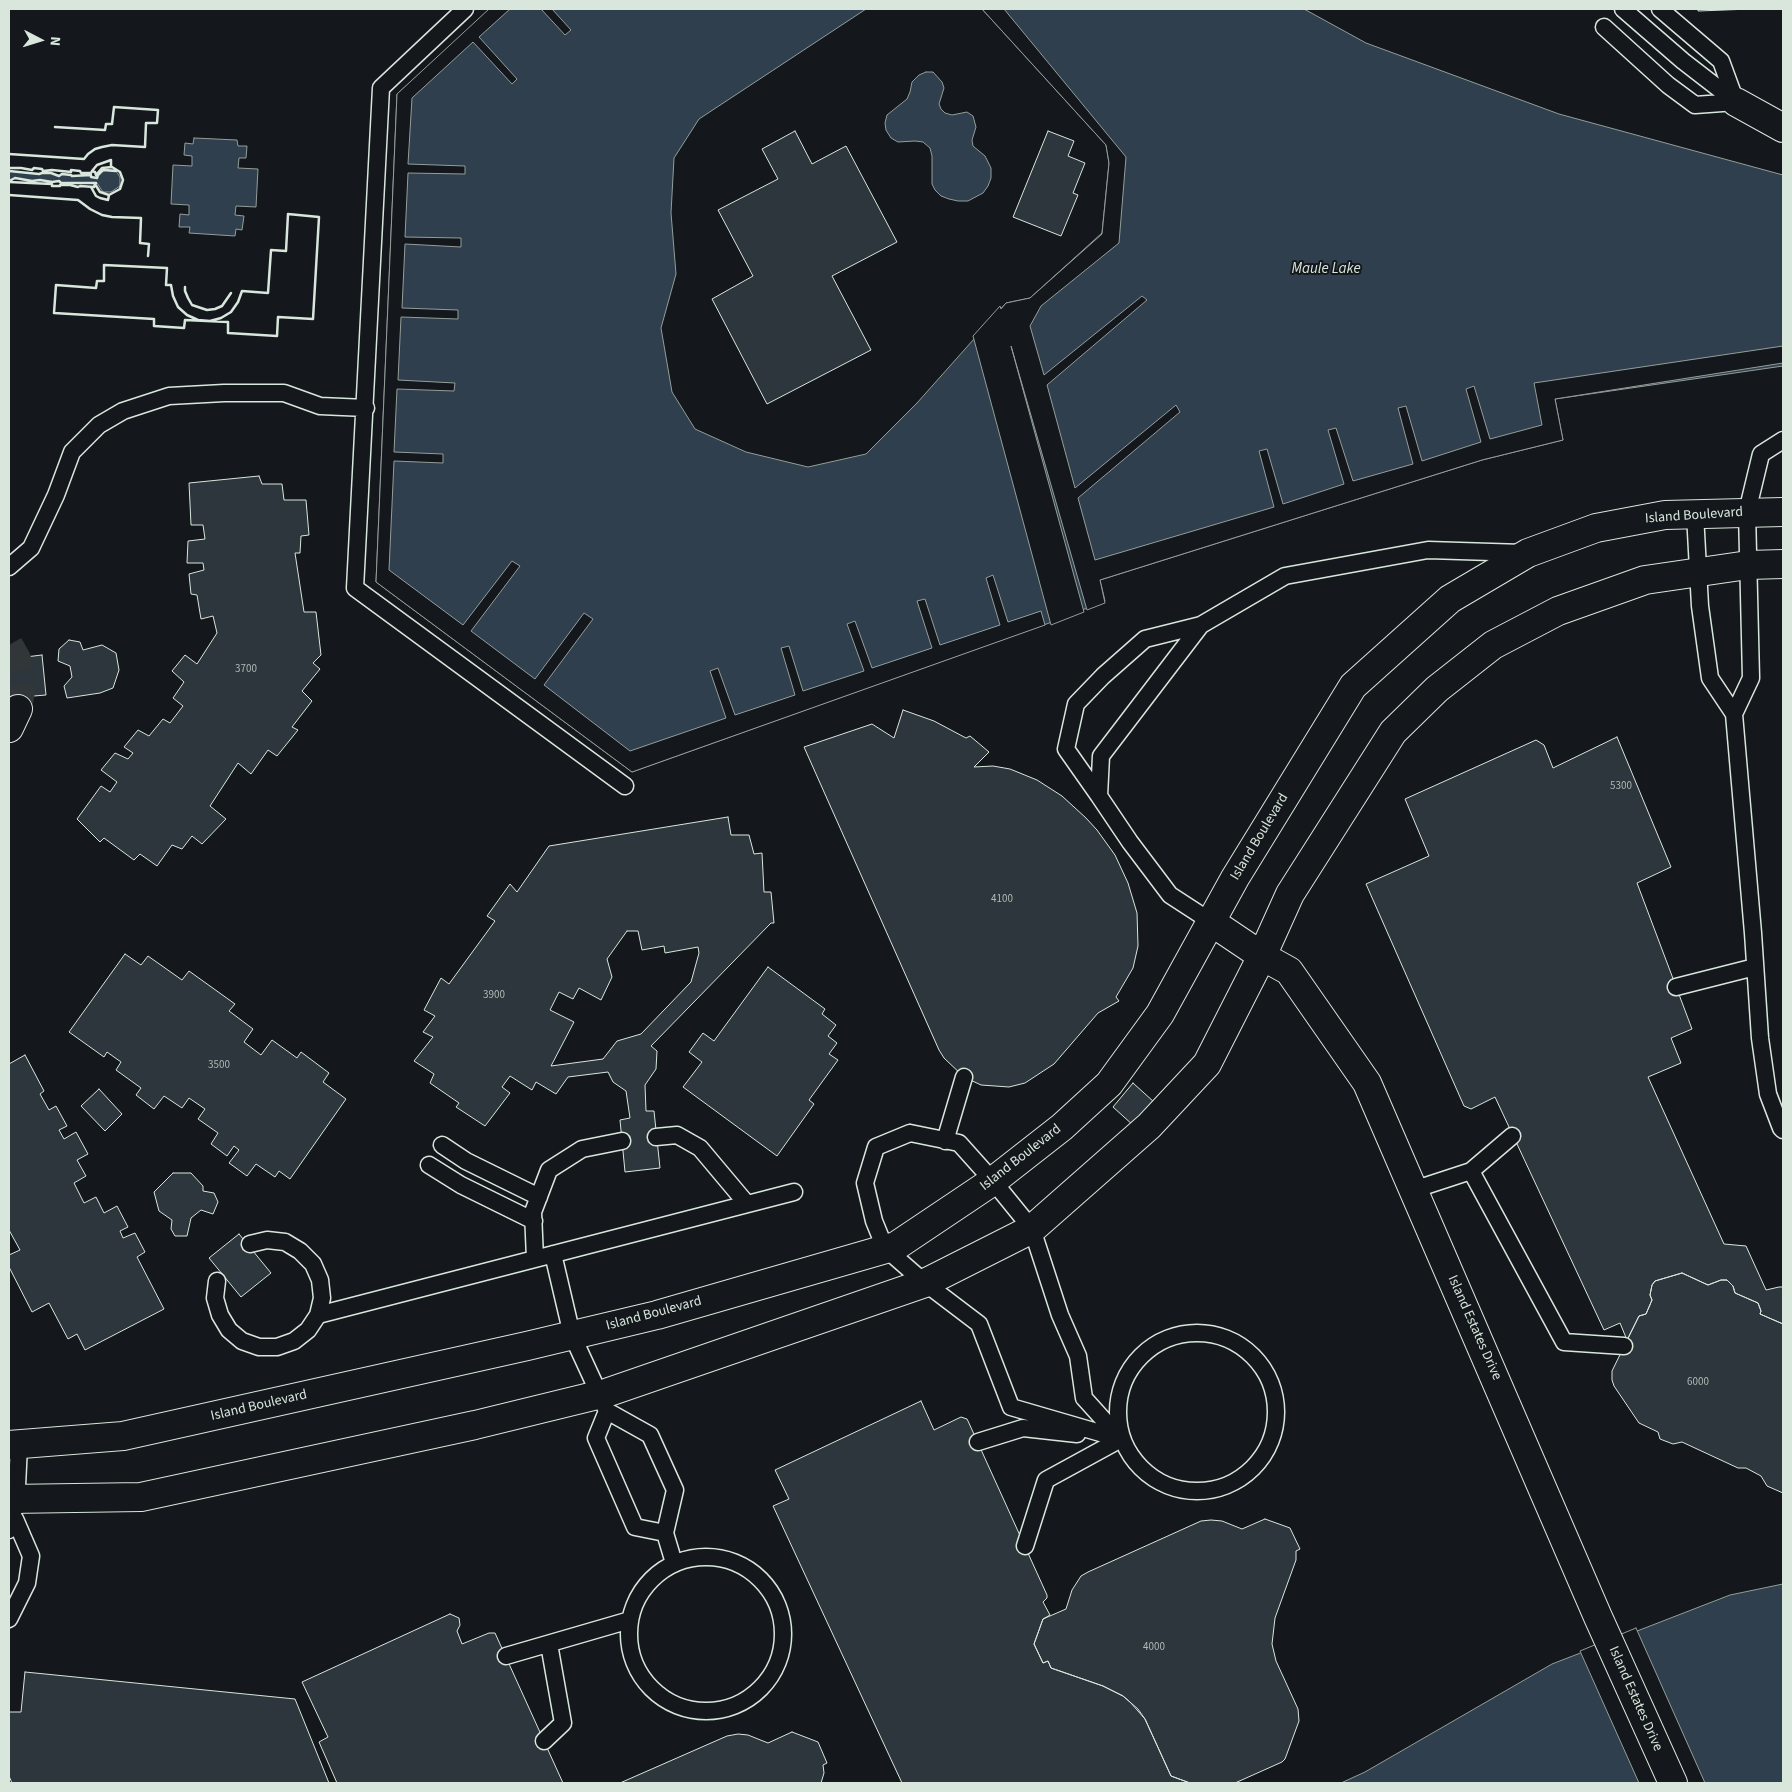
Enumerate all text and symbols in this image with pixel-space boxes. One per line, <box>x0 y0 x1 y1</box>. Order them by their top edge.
north arrow <box>15 15 65 65</box>
text: N <box>45 36 65 47</box>
water label: Maule Lake <box>1291 261 1361 279</box>
street label: Island Boulevard <box>1644 504 1744 528</box>
house number: 3700 <box>235 663 257 677</box>
house number: 5300 <box>1610 780 1632 794</box>
street label: Island Boulevard <box>1228 791 1292 883</box>
house number: 4100 <box>991 893 1013 907</box>
house number: 3900 <box>483 989 505 1003</box>
house number: 3500 <box>208 1059 230 1073</box>
street label: Island Boulevard <box>977 1121 1065 1195</box>
street label: Island Estates Drive <box>1443 1273 1505 1383</box>
street label: Island Boulevard <box>604 1293 704 1335</box>
house number: 6000 <box>1687 1376 1709 1390</box>
street label: Island Boulevard <box>209 1387 309 1425</box>
house number: 4000 <box>1143 1641 1165 1655</box>
street label: Island Estates Drive <box>1604 1644 1666 1754</box>

